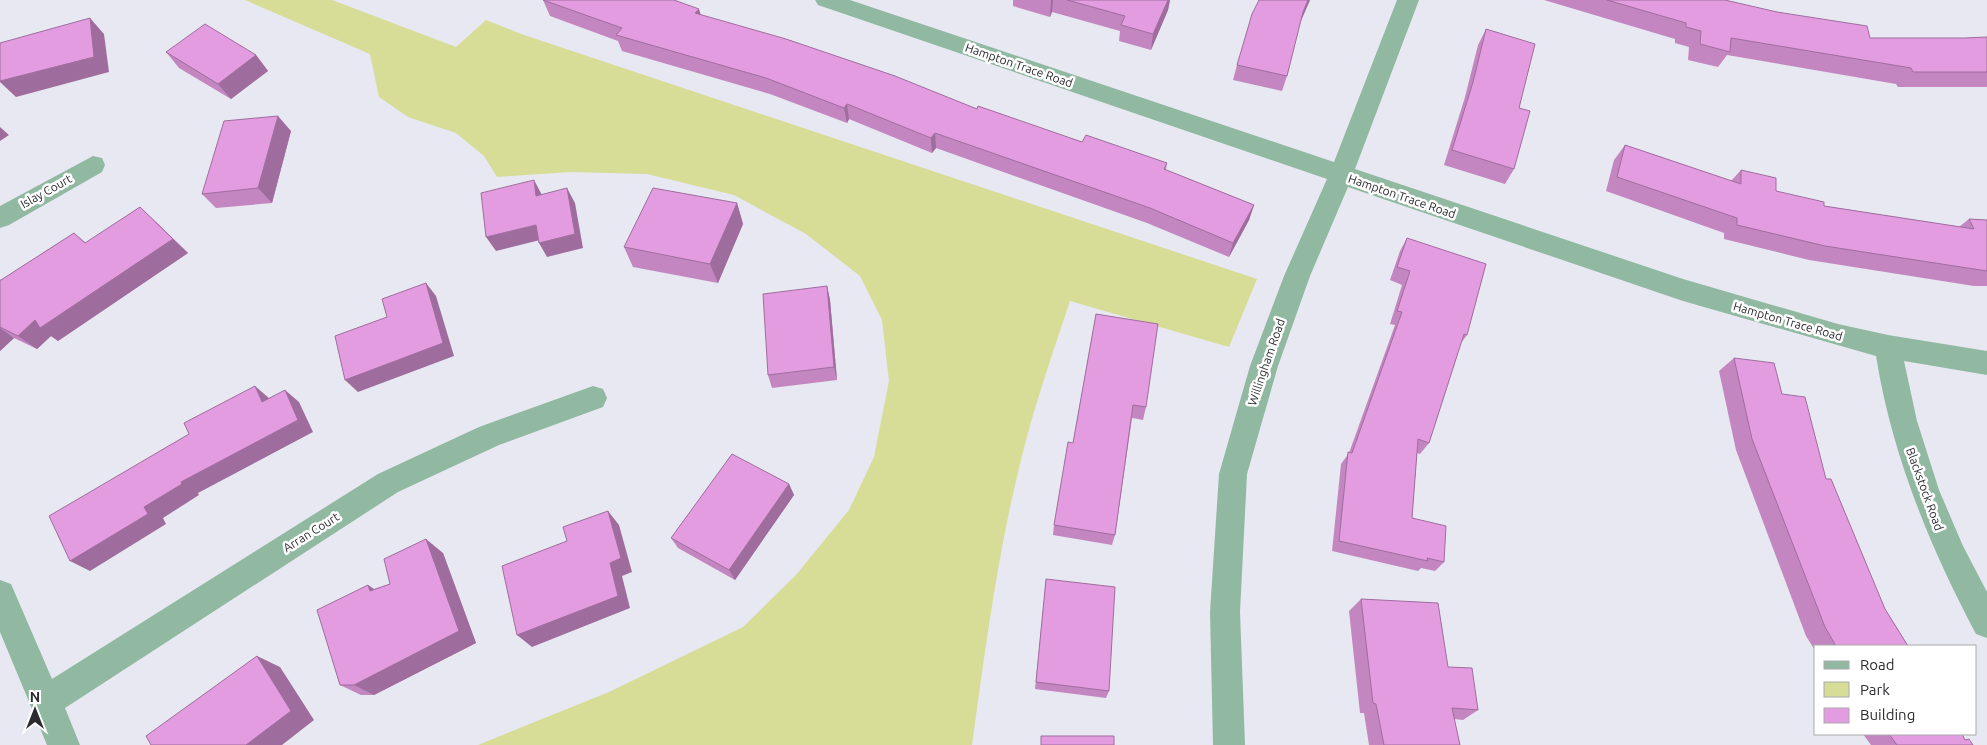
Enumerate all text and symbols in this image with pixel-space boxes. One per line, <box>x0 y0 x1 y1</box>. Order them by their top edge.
street label: Hampton Trace Road <box>964 40 1074 90</box>
street label: Islay Court <box>18 171 74 210</box>
street label: Hampton Trace Road <box>1347 171 1457 221</box>
street label: Hampton Trace Road <box>1732 299 1844 343</box>
street label: Willingham Road <box>1245 317 1287 407</box>
street label: Blackstock Road <box>1904 446 1946 532</box>
street label: Arran Court <box>281 510 341 554</box>
legend <box>1814 645 1977 735</box>
text: Road <box>1860 656 1895 673</box>
text: Park <box>1860 681 1890 698</box>
north arrow <box>10 685 60 735</box>
text: N <box>30 689 40 705</box>
text: Building <box>1860 706 1915 723</box>

